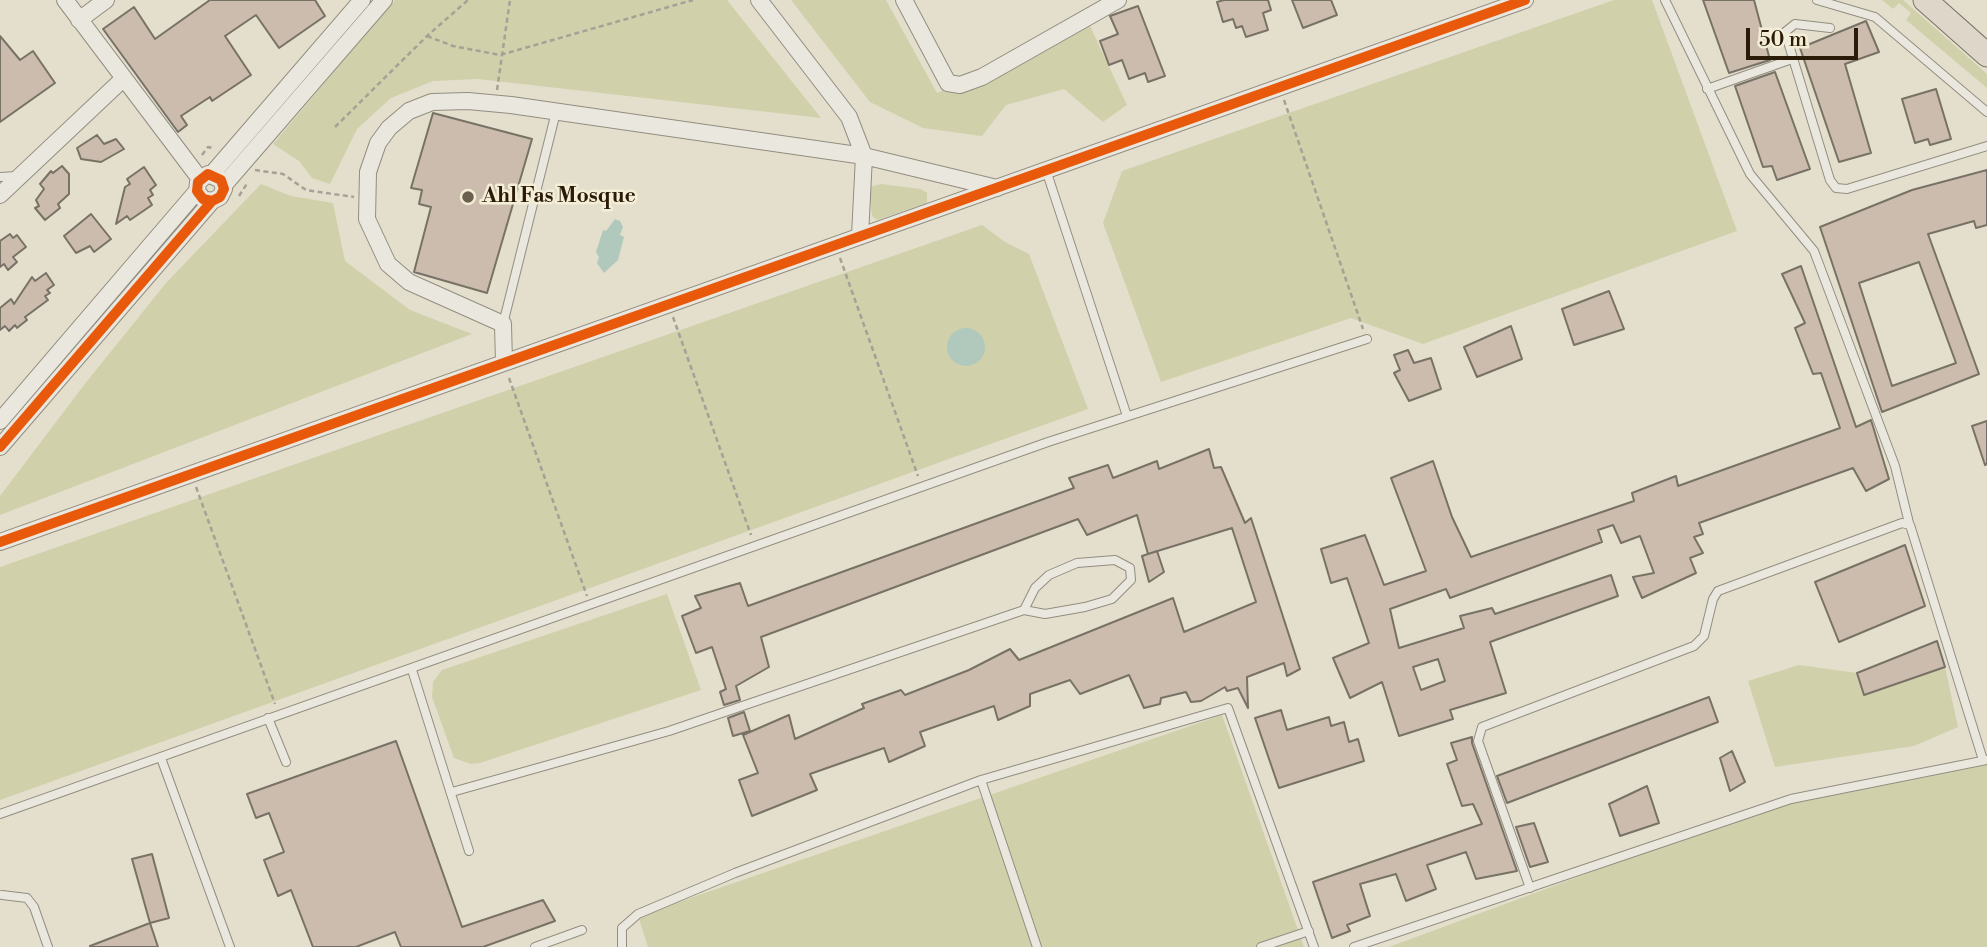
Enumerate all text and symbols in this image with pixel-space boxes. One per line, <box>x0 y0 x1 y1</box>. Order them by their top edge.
scale bar <box>1749 14 1861 58</box>
text: 50 m <box>1759 27 1807 53</box>
place label: Ahl Fas Mosque <box>482 184 636 210</box>
marker: Ahl Fas Mosque <box>460 189 476 205</box>

